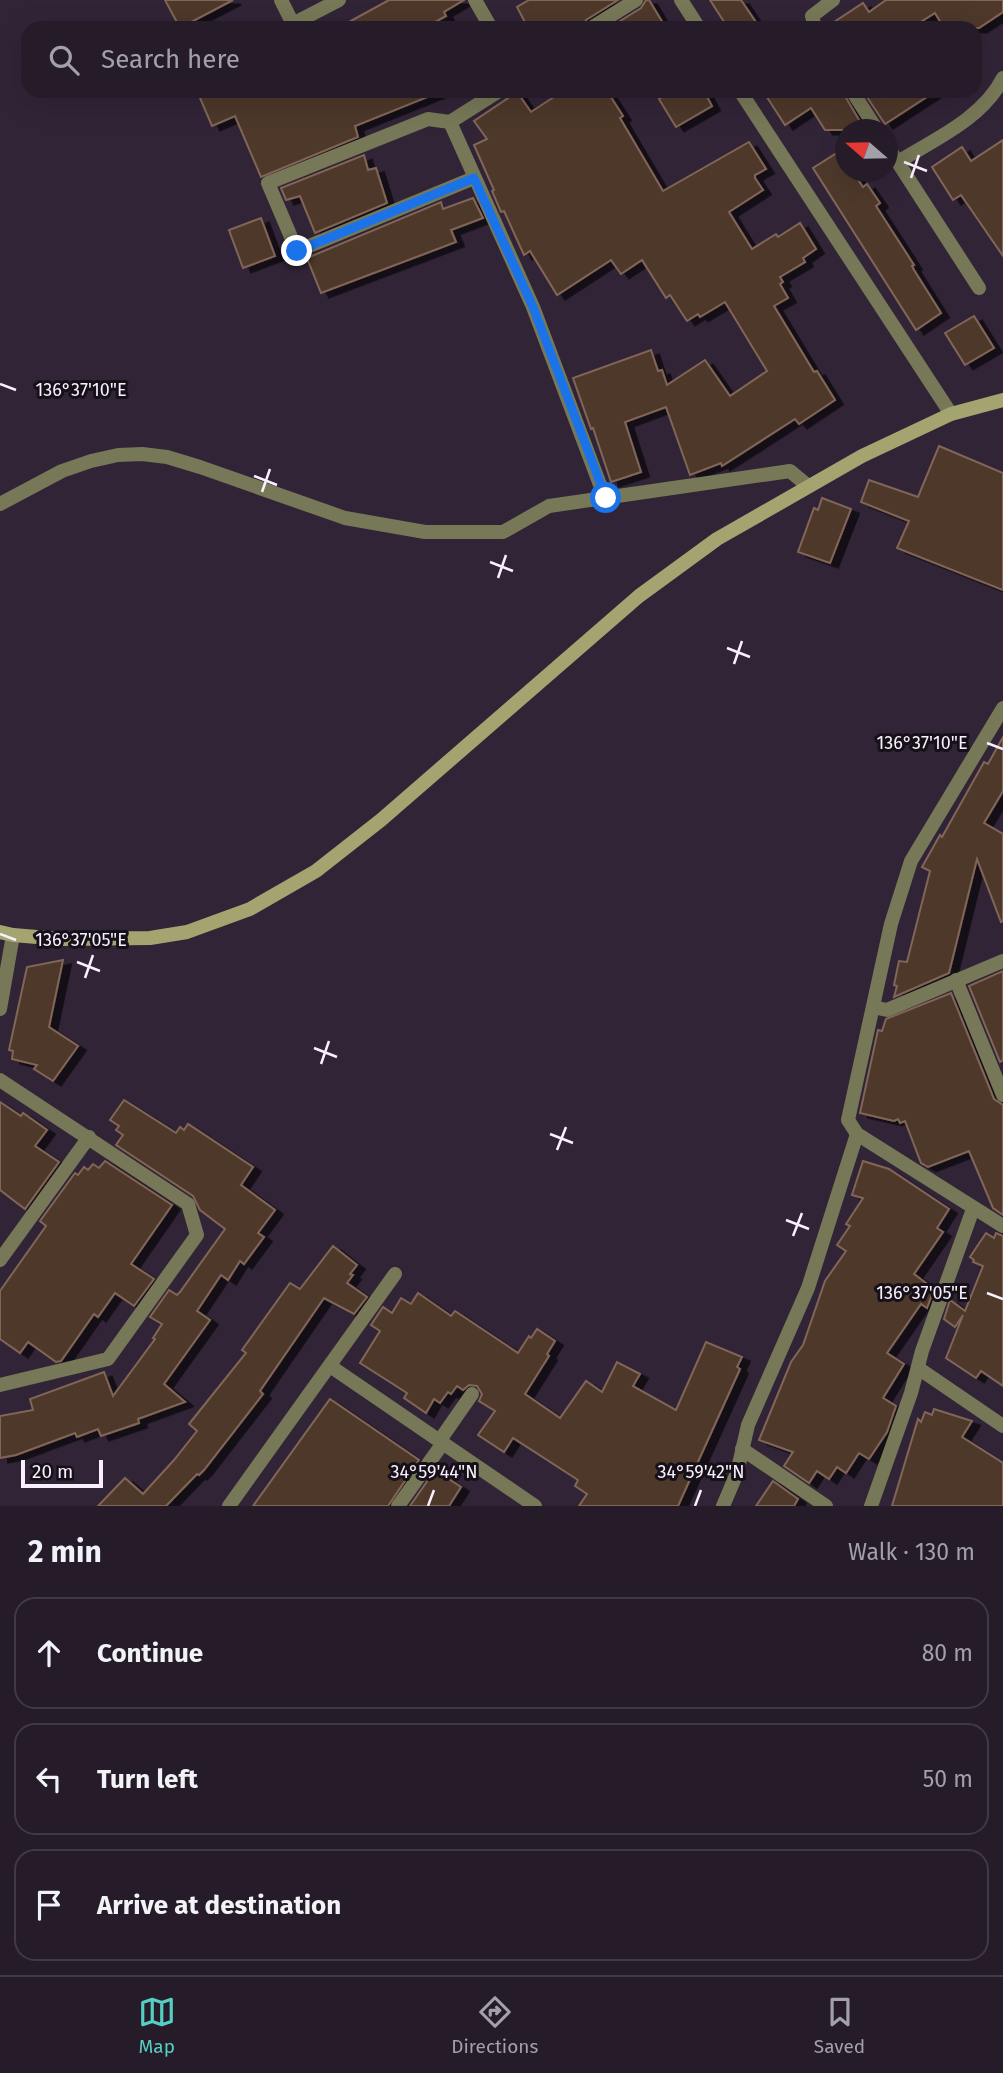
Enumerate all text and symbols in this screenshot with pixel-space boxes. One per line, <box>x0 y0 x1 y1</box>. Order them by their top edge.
search box <box>21 21 982 98</box>
icon: search <box>45 41 83 79</box>
text: Search here <box>101 44 240 75</box>
north arrow <box>835 119 898 182</box>
route end <box>281 235 312 266</box>
text: 136°37'10"E <box>35 379 127 401</box>
route start <box>590 482 621 513</box>
text: 136°37'10"E <box>876 732 968 754</box>
text: 136°37'05"E <box>35 929 127 951</box>
text: 136°37'05"E <box>876 1282 968 1304</box>
scale bar <box>21 1457 103 1489</box>
text: 20 m <box>32 1460 73 1483</box>
text: 34°59'44"N <box>390 1461 478 1483</box>
text: 34°59'42"N <box>658 1461 744 1483</box>
text: 2 min <box>28 1534 102 1570</box>
text: Walk · 130 m <box>848 1538 975 1566</box>
icon: ahead <box>30 1634 68 1672</box>
text: Continue <box>97 1638 203 1669</box>
text: 80 m <box>922 1639 973 1667</box>
icon: left <box>30 1760 68 1798</box>
text: Turn left <box>97 1764 198 1795</box>
text: 50 m <box>923 1765 973 1793</box>
icon: arrive <box>30 1886 68 1924</box>
text: Arrive at destination <box>97 1890 341 1921</box>
tab: Map <box>138 1993 176 2058</box>
tab: Directions <box>451 1993 538 2058</box>
tab: Saved <box>814 1993 865 2058</box>

